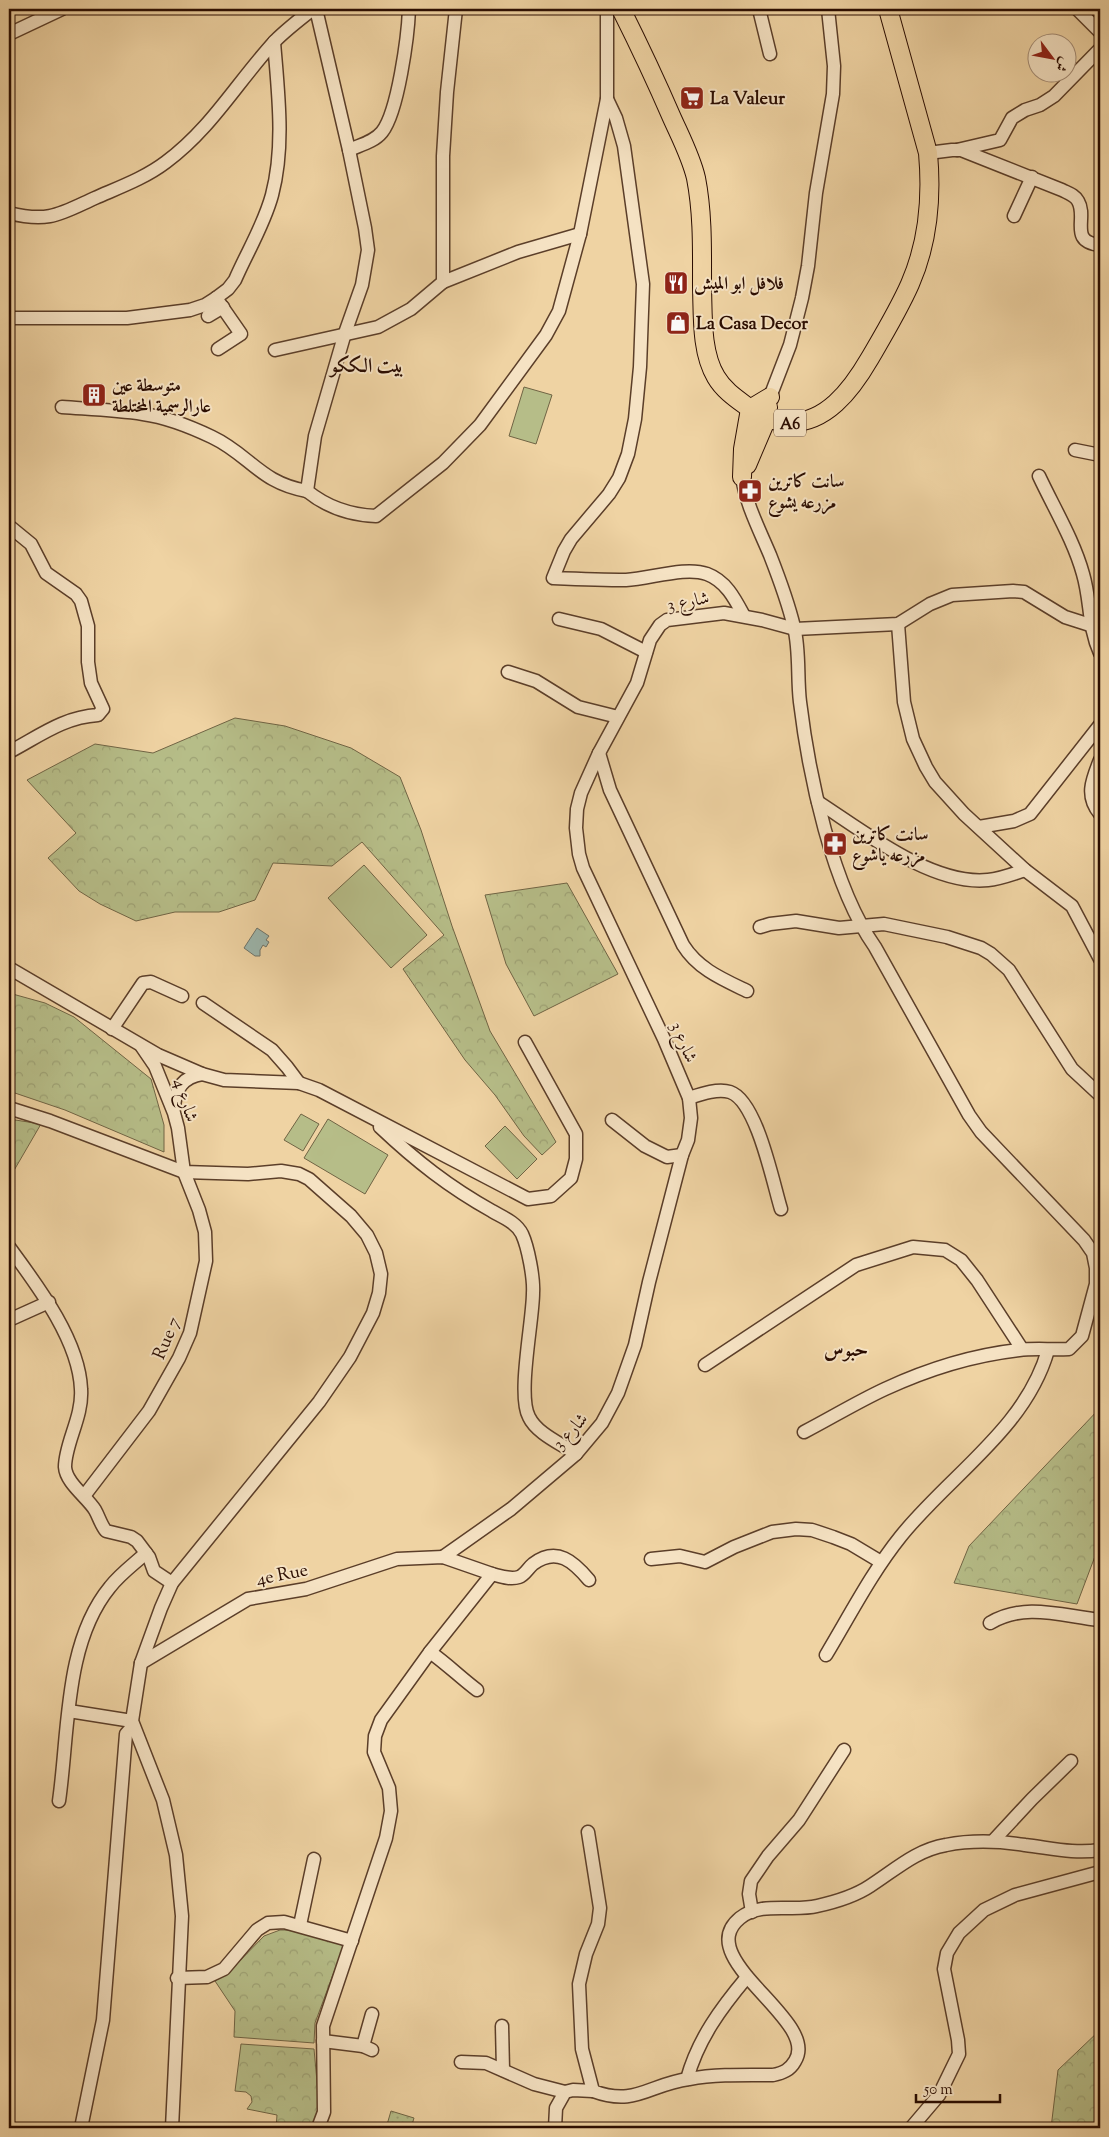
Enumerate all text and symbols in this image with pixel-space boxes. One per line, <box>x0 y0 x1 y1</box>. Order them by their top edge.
north arrow <box>1026 32 1076 82</box>
text: ش <box>1049 53 1073 75</box>
supermarket icon: La Valeur <box>679 85 705 111</box>
place label: La Valeur <box>710 87 785 113</box>
restaurant icon: فلافل ابو الميش <box>663 270 689 296</box>
place label: فلافل ابو الميش <box>694 272 784 298</box>
shop icon: La Casa Decor <box>665 310 691 336</box>
place label: La Casa Decor <box>696 312 808 338</box>
district label: بيت الككو <box>328 353 404 382</box>
place label: متوسطة عين عارالرسمية المختلطة <box>112 374 211 421</box>
building icon: متوسطة عين عارالرسمية المختلطة <box>81 382 107 408</box>
road number: A6 <box>774 409 806 436</box>
place label: سانت كاترين مزرعه يشوع <box>768 470 844 517</box>
pharmacy icon: سانت كاترين مزرعه يشوع <box>737 478 763 504</box>
street label: شارع 3 <box>665 586 712 620</box>
place label: سانت كاترين مزرعه ياشوع <box>852 823 928 870</box>
pharmacy icon: سانت كاترين مزرعه ياشوع <box>822 831 848 857</box>
street label: شارع 3 <box>662 1018 703 1067</box>
street label: شارع 4 <box>165 1076 203 1126</box>
street label: Rue 7 <box>147 1313 188 1364</box>
district label: حبوس <box>824 1337 868 1366</box>
street label: شارع 3 <box>548 1408 595 1457</box>
street label: 4e Rue <box>254 1558 311 1594</box>
scale bar <box>916 2072 1000 2104</box>
text: 50 m <box>923 2080 953 2101</box>

